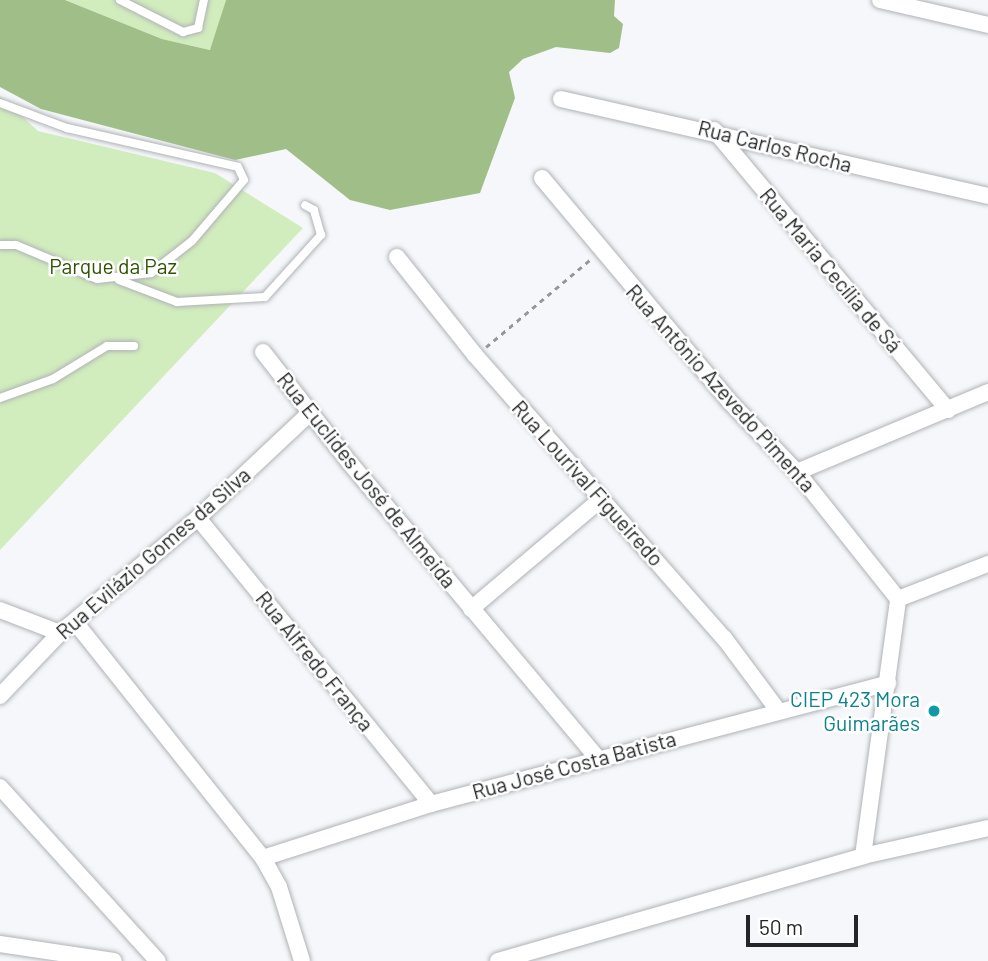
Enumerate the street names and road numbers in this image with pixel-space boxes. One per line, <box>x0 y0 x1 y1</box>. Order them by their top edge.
street label: Rua Carlos Rocha <box>695 115 855 177</box>
street label: Rua Maria Cecília de Sá <box>755 183 907 357</box>
street label: Rua Antônio Azevedo Pimenta <box>621 279 821 497</box>
street label: Rua Euclides José de Almeida <box>272 367 462 593</box>
street label: Rua Lourival Figueiredo <box>507 395 669 571</box>
street label: Rua Evilázio Gomes da Silva <box>51 462 255 644</box>
street label: Rua Alfredo França <box>251 586 379 736</box>
street label: Rua José Costa Batista <box>469 726 679 804</box>

